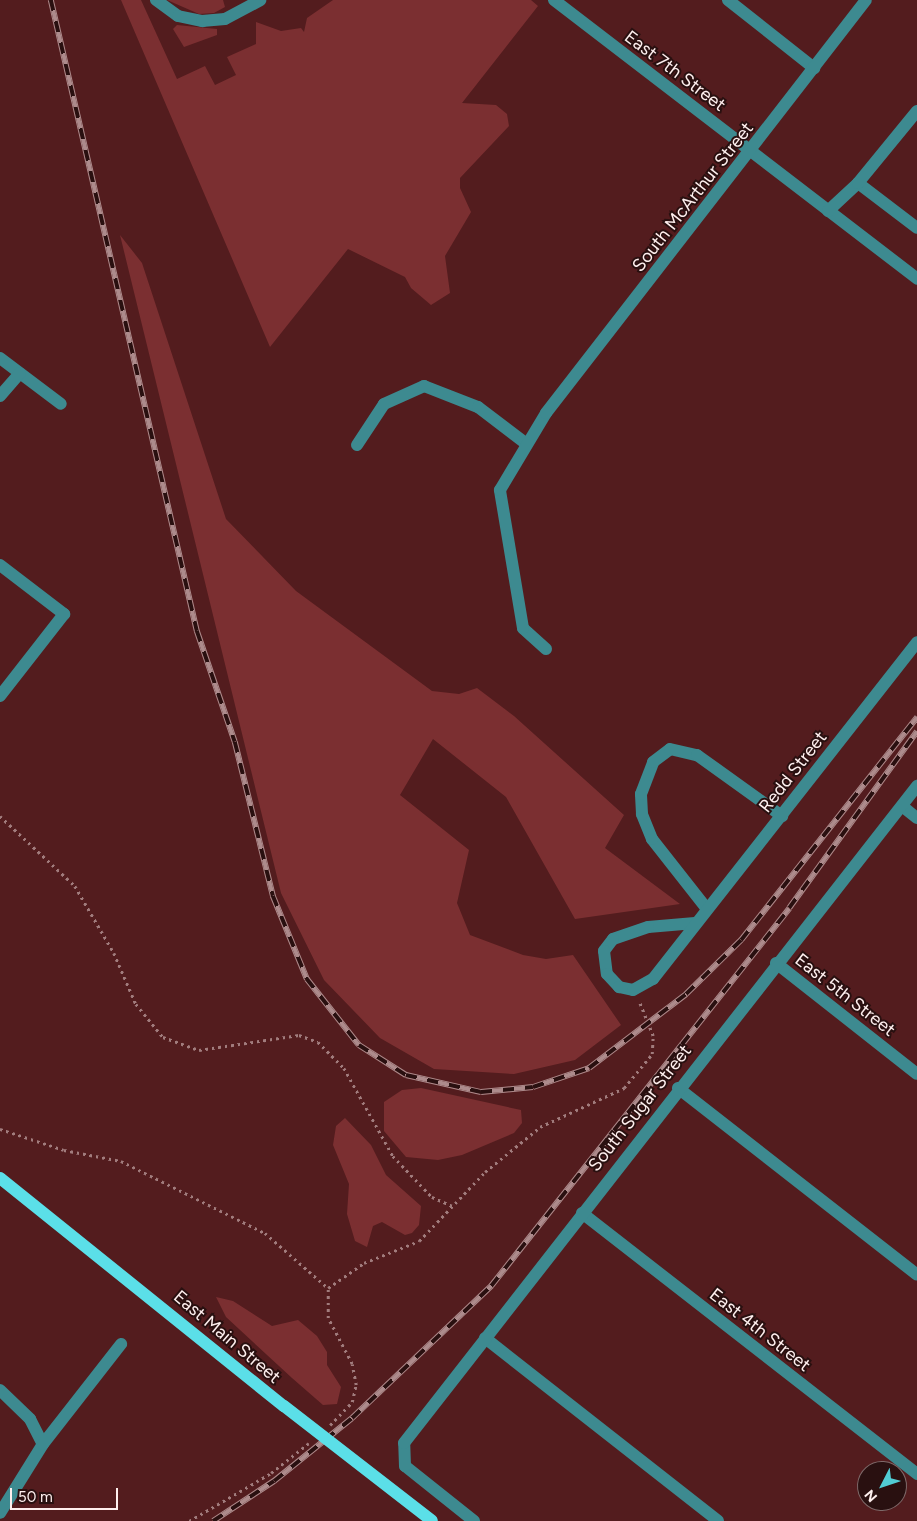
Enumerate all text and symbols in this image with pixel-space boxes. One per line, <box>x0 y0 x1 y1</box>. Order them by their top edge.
street label: East 7th Street <box>620 26 730 116</box>
street label: South McArthur Street <box>628 118 758 276</box>
street label: Redd Street <box>755 727 831 817</box>
street label: East 5th Street <box>790 949 900 1041</box>
street label: South Sugar Street <box>584 1040 696 1176</box>
street label: East 4th Street <box>705 1284 815 1376</box>
street label: East Main Street <box>169 1286 285 1388</box>
north arrow <box>857 1461 907 1511</box>
scale bar <box>12 1478 120 1510</box>
text: N <box>861 1486 881 1505</box>
text: 50 m <box>18 1488 53 1506</box>

